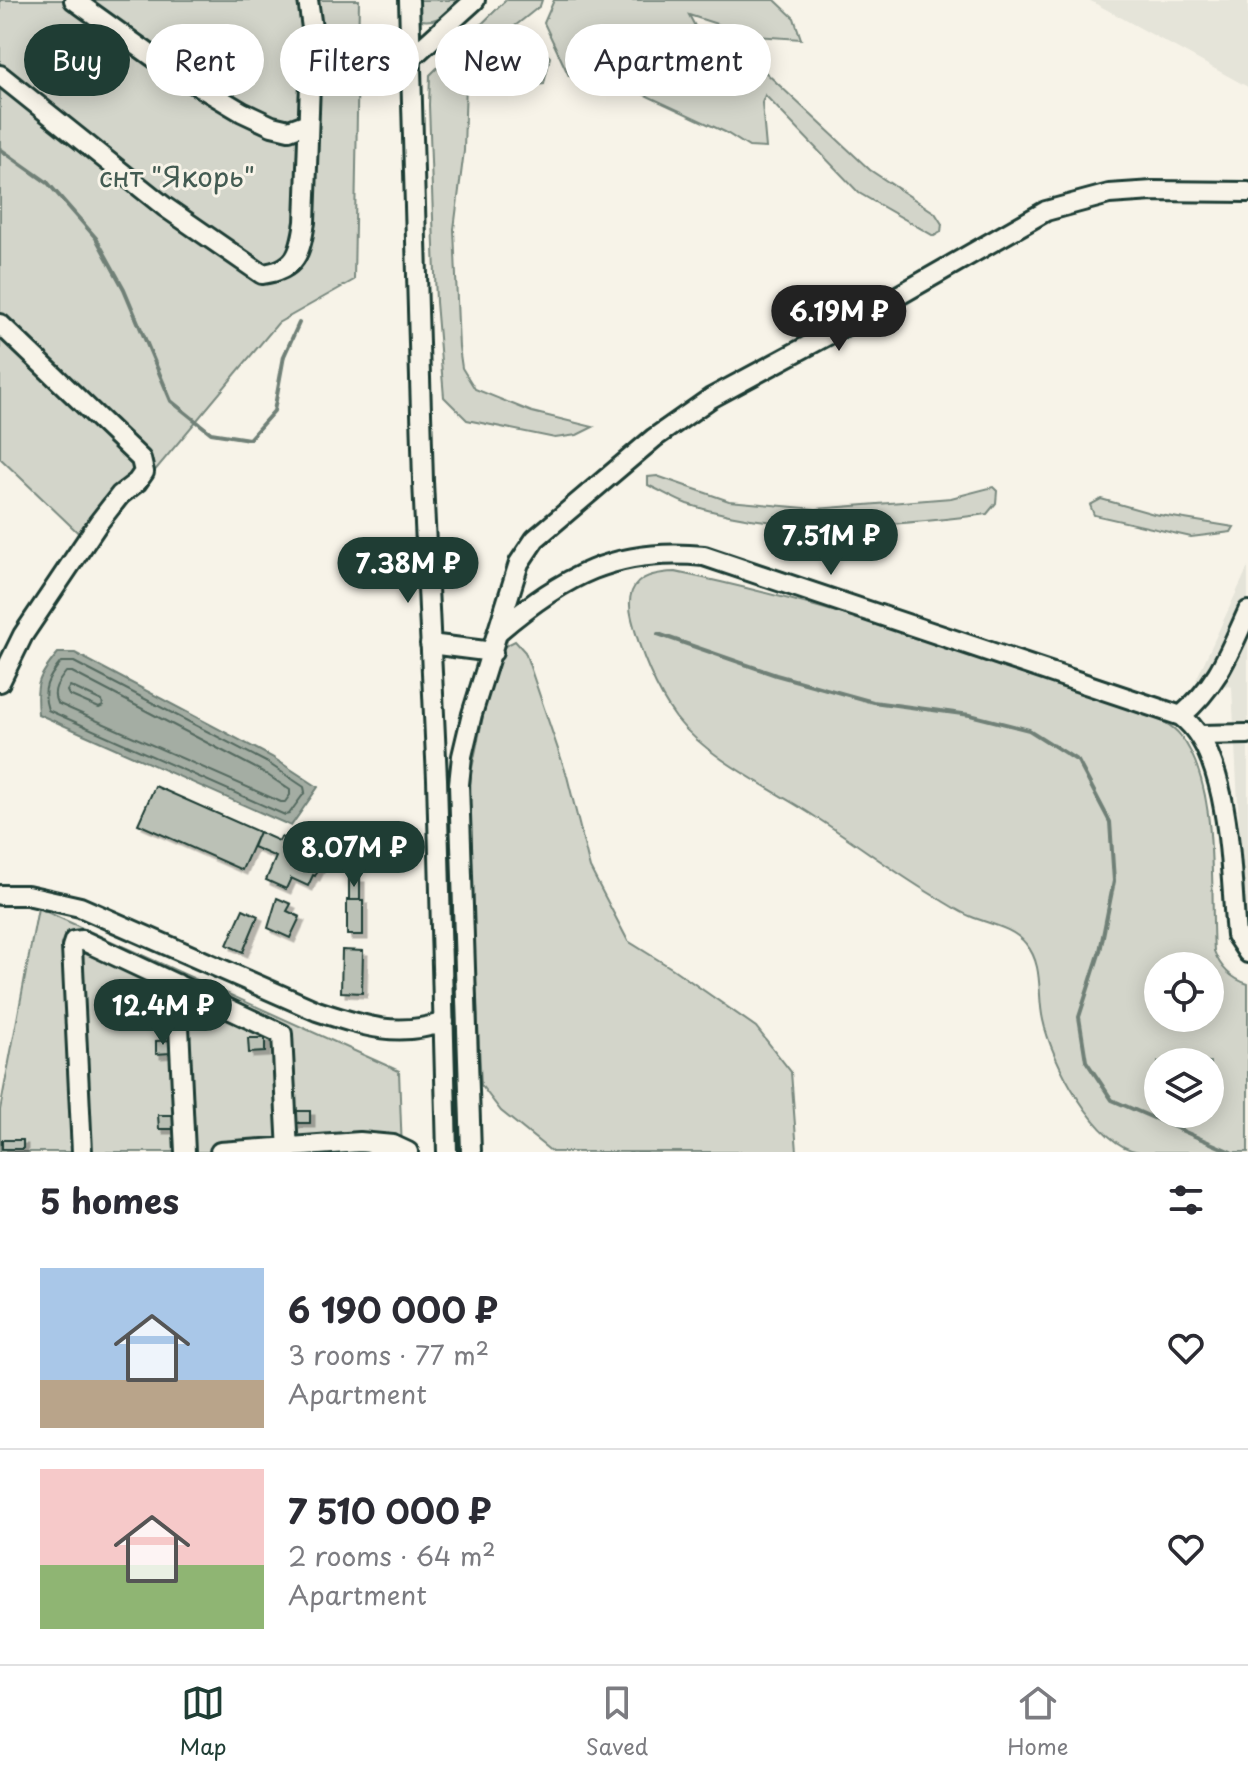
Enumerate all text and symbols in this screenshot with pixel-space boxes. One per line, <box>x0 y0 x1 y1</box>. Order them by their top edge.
chip: Buy <box>24 24 130 96</box>
chip: Rent <box>146 24 264 96</box>
chip: Filters <box>280 24 419 96</box>
chip: New <box>435 24 549 96</box>
chip: Apartment <box>565 24 771 96</box>
park label: снт "Якорь" <box>99 154 255 197</box>
pin: 6.19M ₽ <box>765 285 913 353</box>
text: 6.19M ₽ <box>789 291 889 330</box>
pin: 7.51M ₽ <box>757 509 905 577</box>
text: 7.51M ₽ <box>782 515 880 554</box>
pin: 7.38M ₽ <box>334 537 482 605</box>
text: 7.38M ₽ <box>355 543 461 582</box>
pin: 8.07M ₽ <box>280 821 428 889</box>
text: 8.07M ₽ <box>301 827 407 866</box>
map controls <box>1144 952 1224 1128</box>
button: locate <box>1144 952 1224 1032</box>
pin: 12.4M ₽ <box>89 979 237 1047</box>
text: 12.4M ₽ <box>112 985 214 1024</box>
button: layers <box>1144 1048 1224 1128</box>
text: 5 homes <box>40 1174 179 1226</box>
icon: filters <box>1164 1178 1208 1222</box>
text: 6 190 000 ₽ <box>288 1283 498 1335</box>
icon: home <box>104 1300 200 1396</box>
icon: heart <box>1164 1326 1208 1370</box>
text: 3 rooms · 77 m² <box>288 1335 489 1374</box>
text: Apartment <box>288 1374 427 1413</box>
text: 7 510 000 ₽ <box>288 1484 492 1536</box>
icon: home <box>104 1501 200 1597</box>
icon: heart <box>1164 1527 1208 1571</box>
text: 2 rooms · 64 m² <box>288 1536 496 1575</box>
text: Apartment <box>288 1575 427 1614</box>
tab: Map <box>180 1681 227 1762</box>
tab: Saved <box>586 1681 648 1762</box>
tab: Home <box>1007 1681 1068 1762</box>

